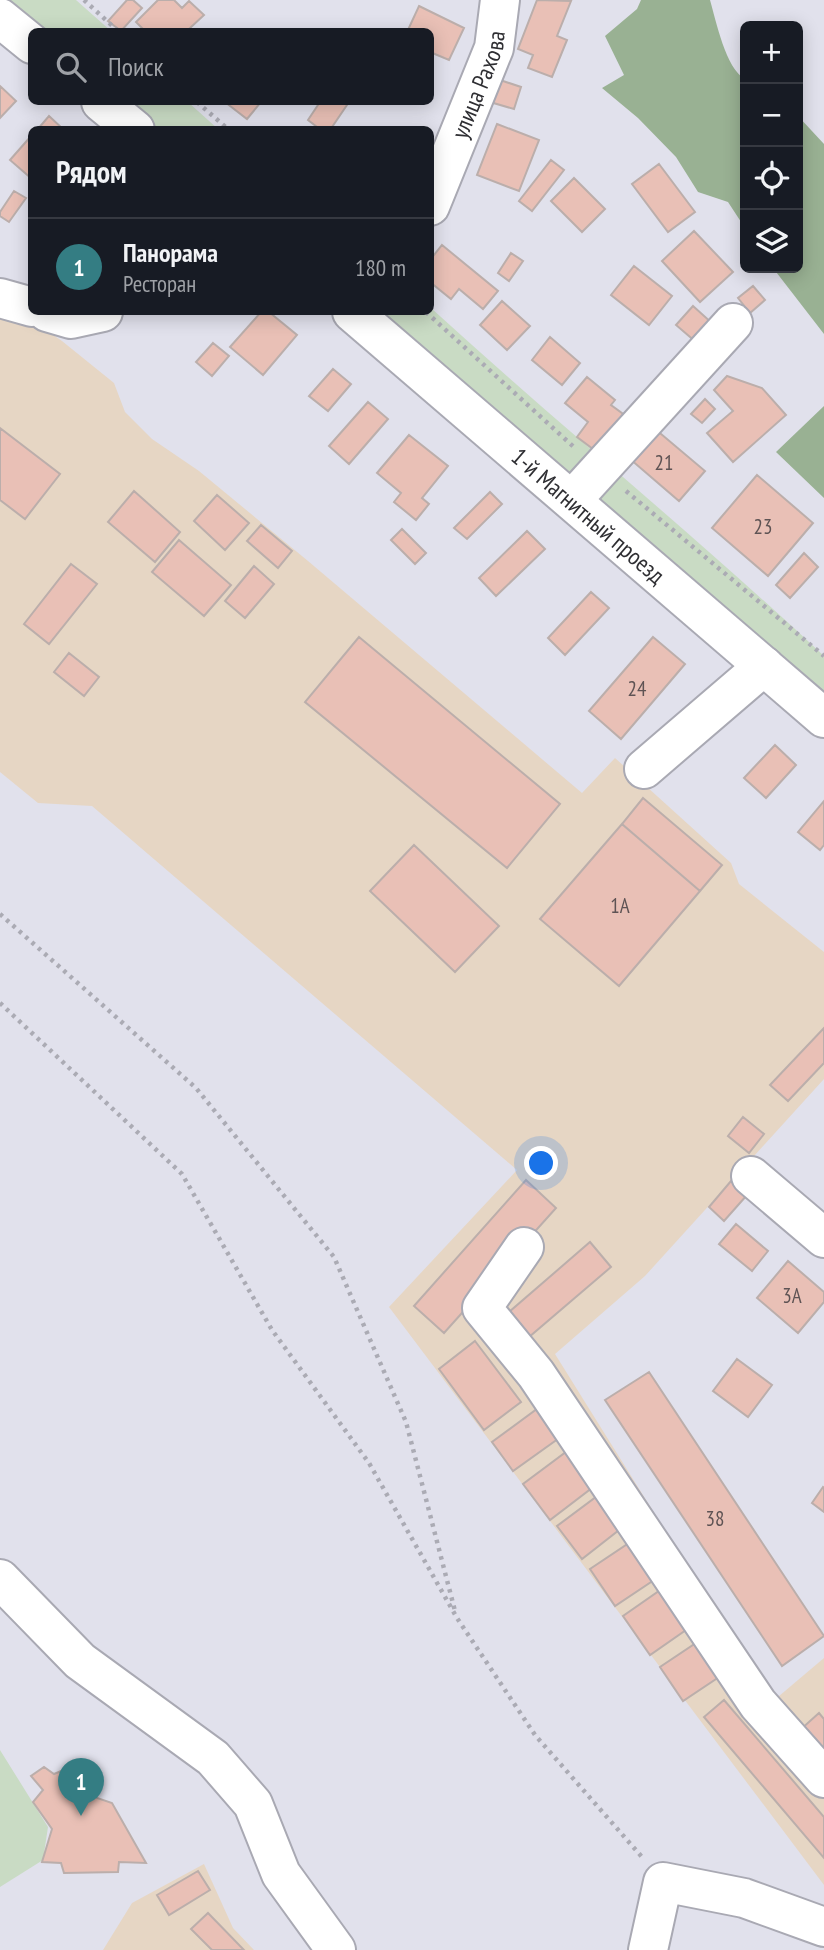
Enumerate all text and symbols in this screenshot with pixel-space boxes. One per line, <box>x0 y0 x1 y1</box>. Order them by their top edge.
map controls <box>740 21 803 273</box>
button: + <box>740 21 803 84</box>
search box <box>28 28 434 105</box>
street label: улица Рахова <box>444 29 512 143</box>
icon: search <box>52 48 90 86</box>
text: Поиск <box>108 50 164 83</box>
button: − <box>740 84 803 147</box>
button: locate <box>740 147 803 210</box>
text: Рядом <box>56 152 127 191</box>
button: layers <box>740 210 803 273</box>
text: Панорама <box>123 236 218 269</box>
text: 1 <box>74 253 85 282</box>
text: 180 m <box>355 253 406 282</box>
text: Ресторан <box>123 269 196 298</box>
street label: 1-й Магнитный проезд <box>505 441 672 590</box>
house number: 21 <box>655 449 673 476</box>
house number: 23 <box>754 513 772 540</box>
house number: 24 <box>628 675 647 702</box>
house number: 1А <box>610 892 630 919</box>
your location <box>524 1146 558 1180</box>
house number: 3А <box>782 1282 802 1309</box>
house number: 38 <box>706 1505 724 1532</box>
pin: 1 <box>58 1758 104 1816</box>

